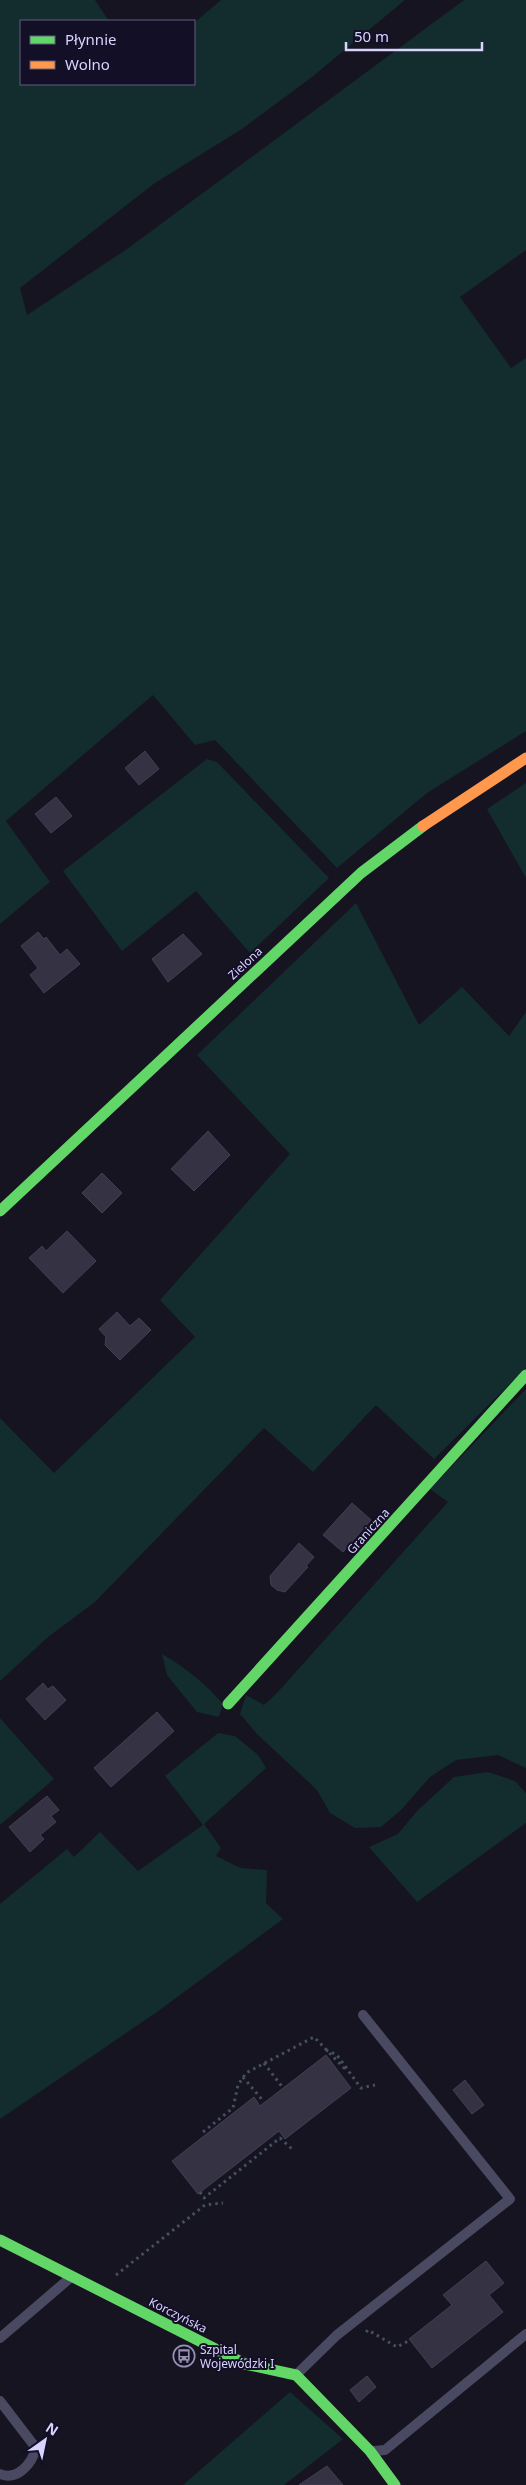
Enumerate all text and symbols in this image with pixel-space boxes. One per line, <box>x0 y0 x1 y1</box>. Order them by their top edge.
legend <box>20 20 195 85</box>
scale bar <box>346 20 482 52</box>
text: 50 m <box>354 26 389 46</box>
text: Płynnie <box>65 29 116 49</box>
text: Wolno <box>65 54 110 74</box>
street label: Zielona <box>224 943 266 983</box>
street label: Graniczna <box>343 1504 393 1558</box>
street label: Korczyńska <box>146 2293 210 2337</box>
place label: Szpital Wojewódzki I <box>200 2341 274 2372</box>
bus stop icon: Szpital Wojewódzki I <box>172 2344 196 2368</box>
north arrow <box>20 2415 70 2465</box>
text: N <box>42 2418 62 2440</box>

